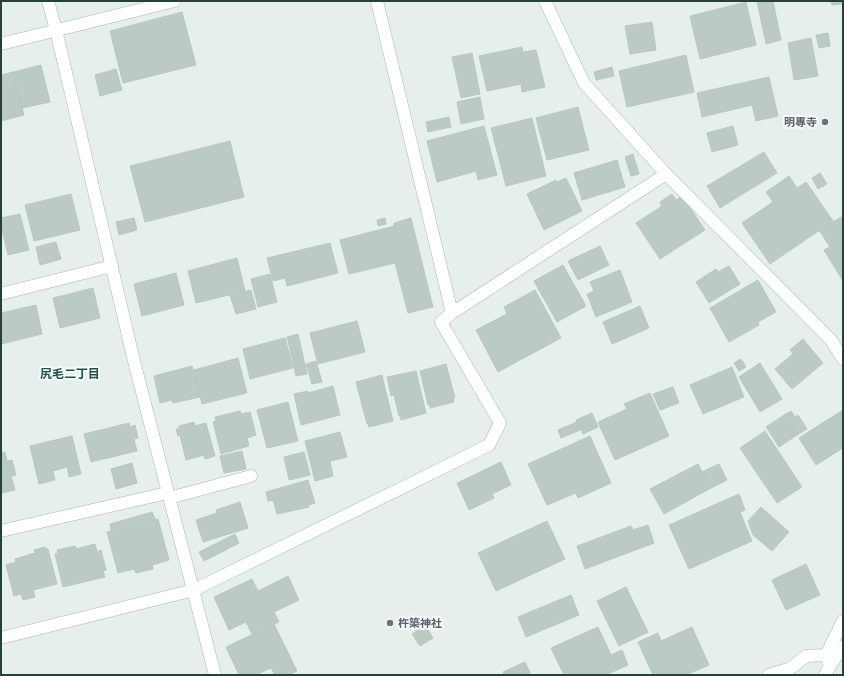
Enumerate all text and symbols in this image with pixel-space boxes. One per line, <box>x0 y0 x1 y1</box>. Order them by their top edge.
place label: 明專寺 <box>784 114 817 129</box>
marker: 明專寺 <box>820 117 830 127</box>
district label: 尻毛二丁目 <box>40 365 100 382</box>
place label: 杵築神社 <box>398 615 442 630</box>
marker: 杵築神社 <box>385 618 395 628</box>

